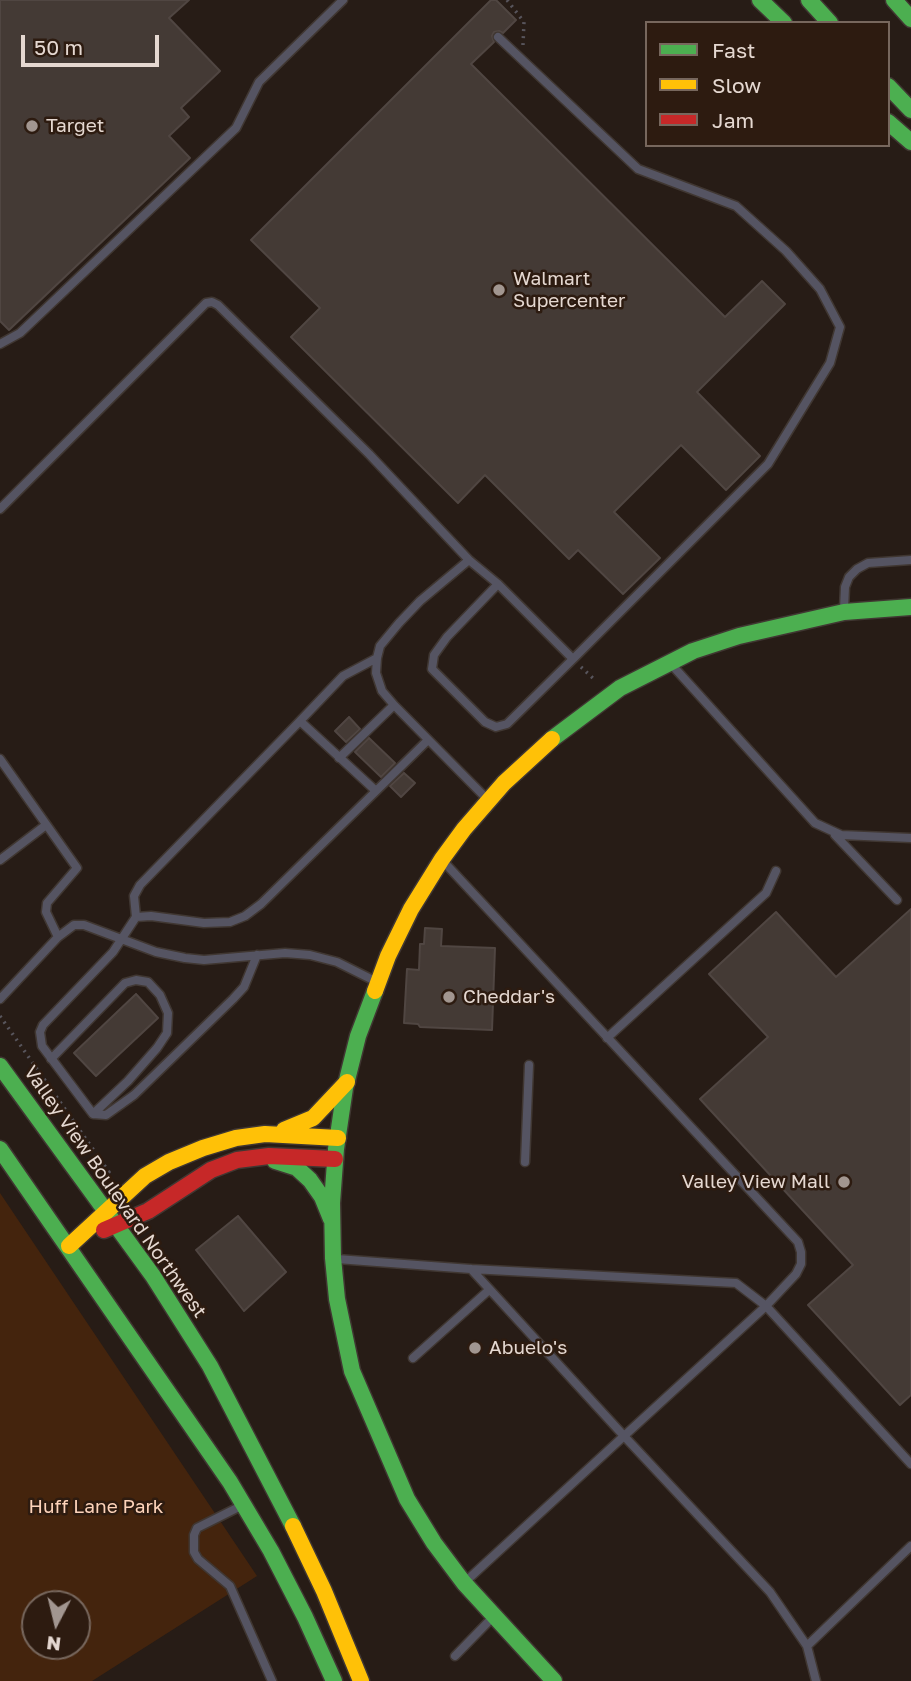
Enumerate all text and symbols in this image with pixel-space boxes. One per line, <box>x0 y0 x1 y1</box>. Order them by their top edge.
scale bar <box>24 21 163 65</box>
legend <box>645 21 890 147</box>
text: 50 m <box>34 34 83 60</box>
text: Fast <box>712 37 755 63</box>
text: Slow <box>712 72 761 98</box>
text: Jam <box>712 107 754 133</box>
place label: Target <box>46 115 104 137</box>
marker: Target <box>24 118 40 134</box>
place label: Walmart Supercenter <box>513 268 625 312</box>
marker: Walmart Supercenter <box>491 282 507 298</box>
place label: Cheddar's <box>463 986 555 1008</box>
marker: Cheddar's <box>441 989 457 1005</box>
street label: Valley View Boulevard Northwest <box>19 1062 211 1322</box>
place label: Valley View Mall <box>682 1171 830 1193</box>
marker: Valley View Mall <box>836 1174 852 1190</box>
place label: Abuelo's <box>489 1337 567 1359</box>
marker: Abuelo's <box>467 1340 483 1356</box>
park label: Huff Lane Park <box>28 1496 164 1518</box>
north arrow <box>21 1590 91 1660</box>
text: N <box>45 1632 62 1657</box>

